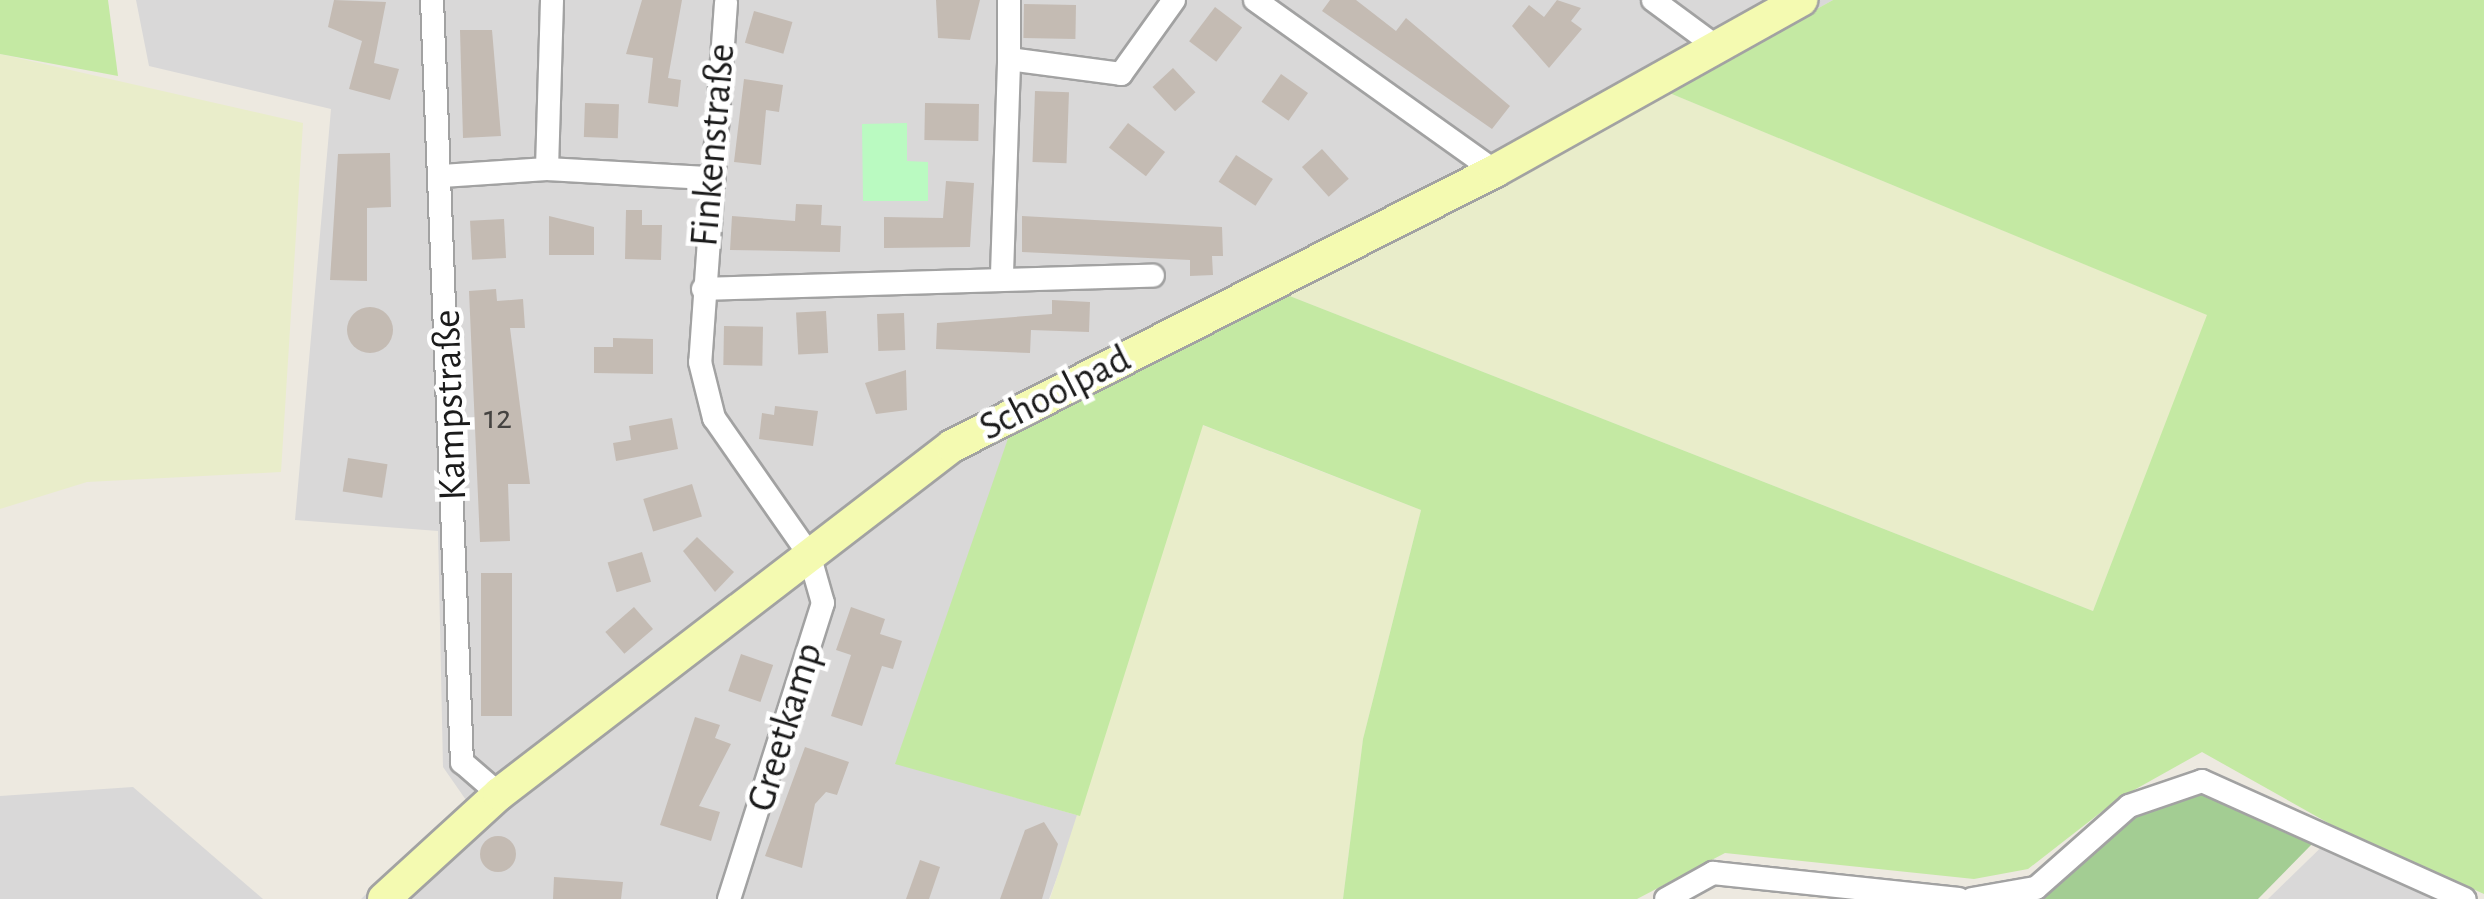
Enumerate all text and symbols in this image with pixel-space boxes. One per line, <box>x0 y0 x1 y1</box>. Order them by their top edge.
street label: Finkenstraße <box>680 42 746 248</box>
street label: Kampstraße <box>423 309 477 501</box>
street label: Schoolpad <box>972 335 1138 451</box>
house number: 12 <box>484 397 512 439</box>
street label: Greetkamp <box>737 637 833 817</box>

